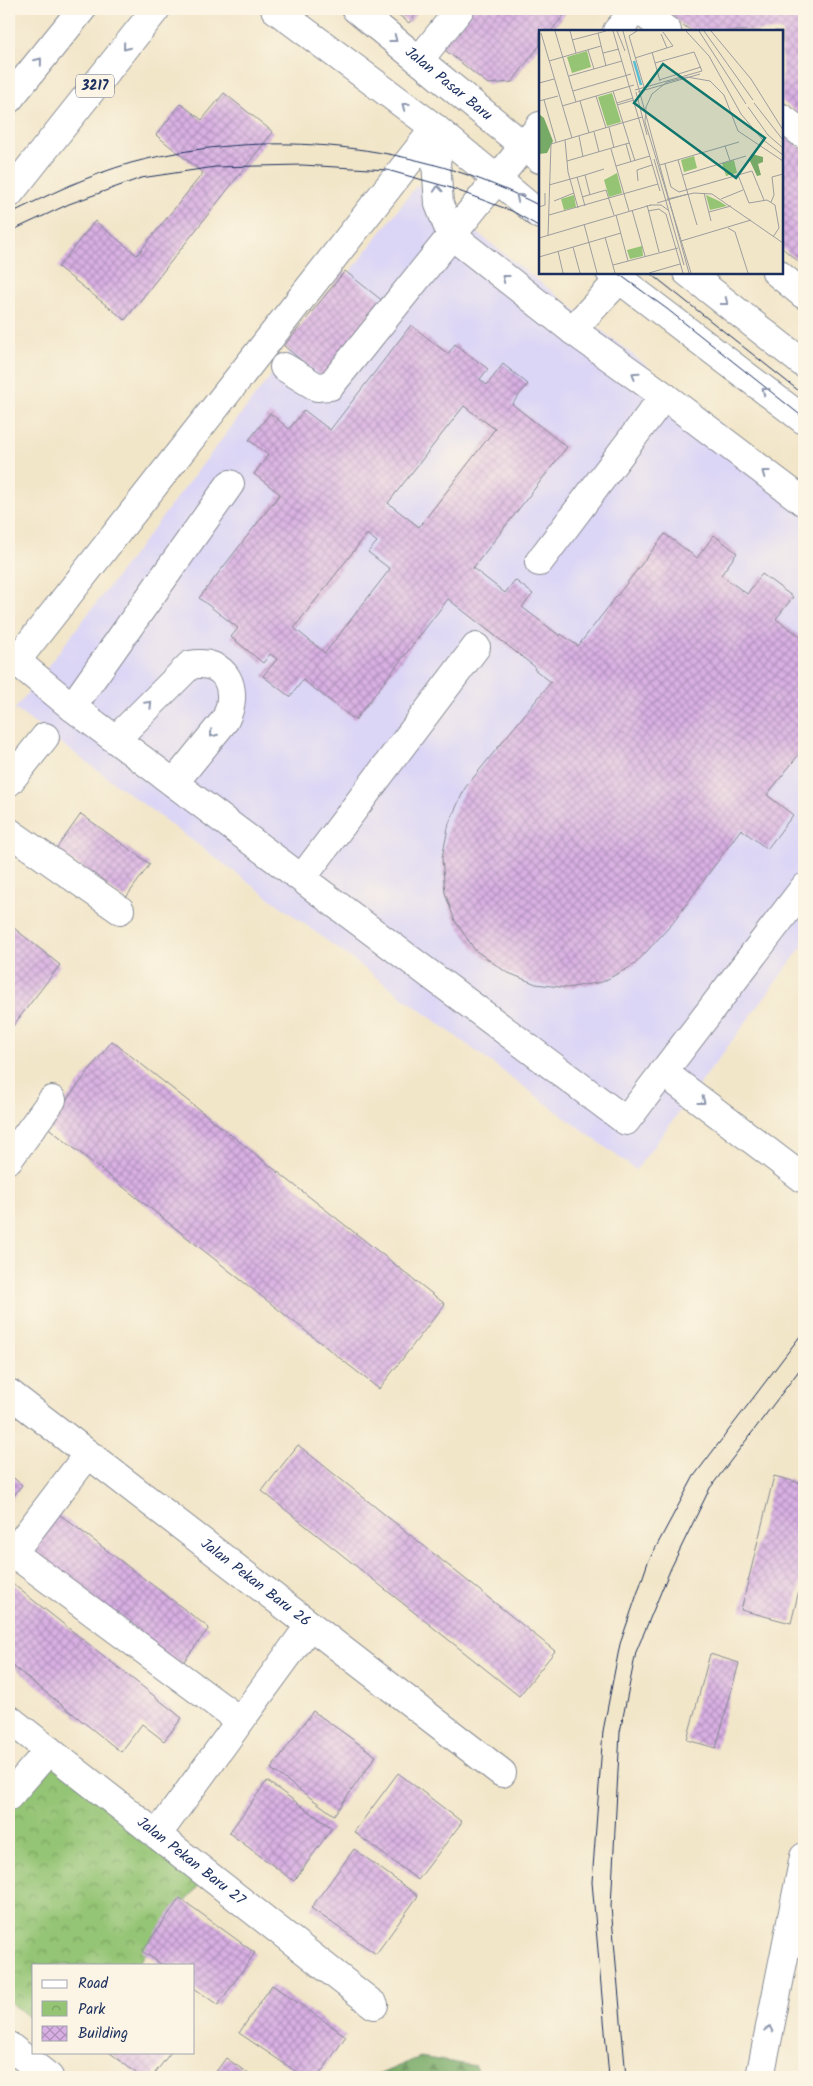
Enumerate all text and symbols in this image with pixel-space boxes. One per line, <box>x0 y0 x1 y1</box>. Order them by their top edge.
inset map <box>539 30 783 274</box>
one-way arrow <box>388 33 398 42</box>
one-way arrow <box>123 41 132 51</box>
street label: Jalan Pasar Baru <box>399 41 497 127</box>
one-way arrow <box>34 58 43 67</box>
road number: 3217 <box>76 74 114 98</box>
one-way arrow <box>402 103 411 111</box>
one-way arrow <box>432 185 443 193</box>
one-way arrow <box>516 194 525 203</box>
one-way arrow <box>502 275 511 283</box>
one-way arrow <box>719 297 728 305</box>
one-way arrow <box>631 372 641 381</box>
one-way arrow <box>761 388 771 397</box>
one-way arrow <box>762 470 771 478</box>
one-way arrow <box>144 701 153 710</box>
one-way arrow <box>210 729 219 738</box>
one-way arrow <box>696 1096 705 1104</box>
street label: Jalan Pekan Baru 26 <box>195 1533 316 1633</box>
street label: Jalan Pekan Baru 27 <box>131 1811 251 1912</box>
legend <box>32 1964 195 2054</box>
text: Road <box>78 1972 109 1996</box>
text: Park <box>78 1998 106 2022</box>
text: Building <box>78 2022 128 2046</box>
one-way arrow <box>763 2025 773 2034</box>

